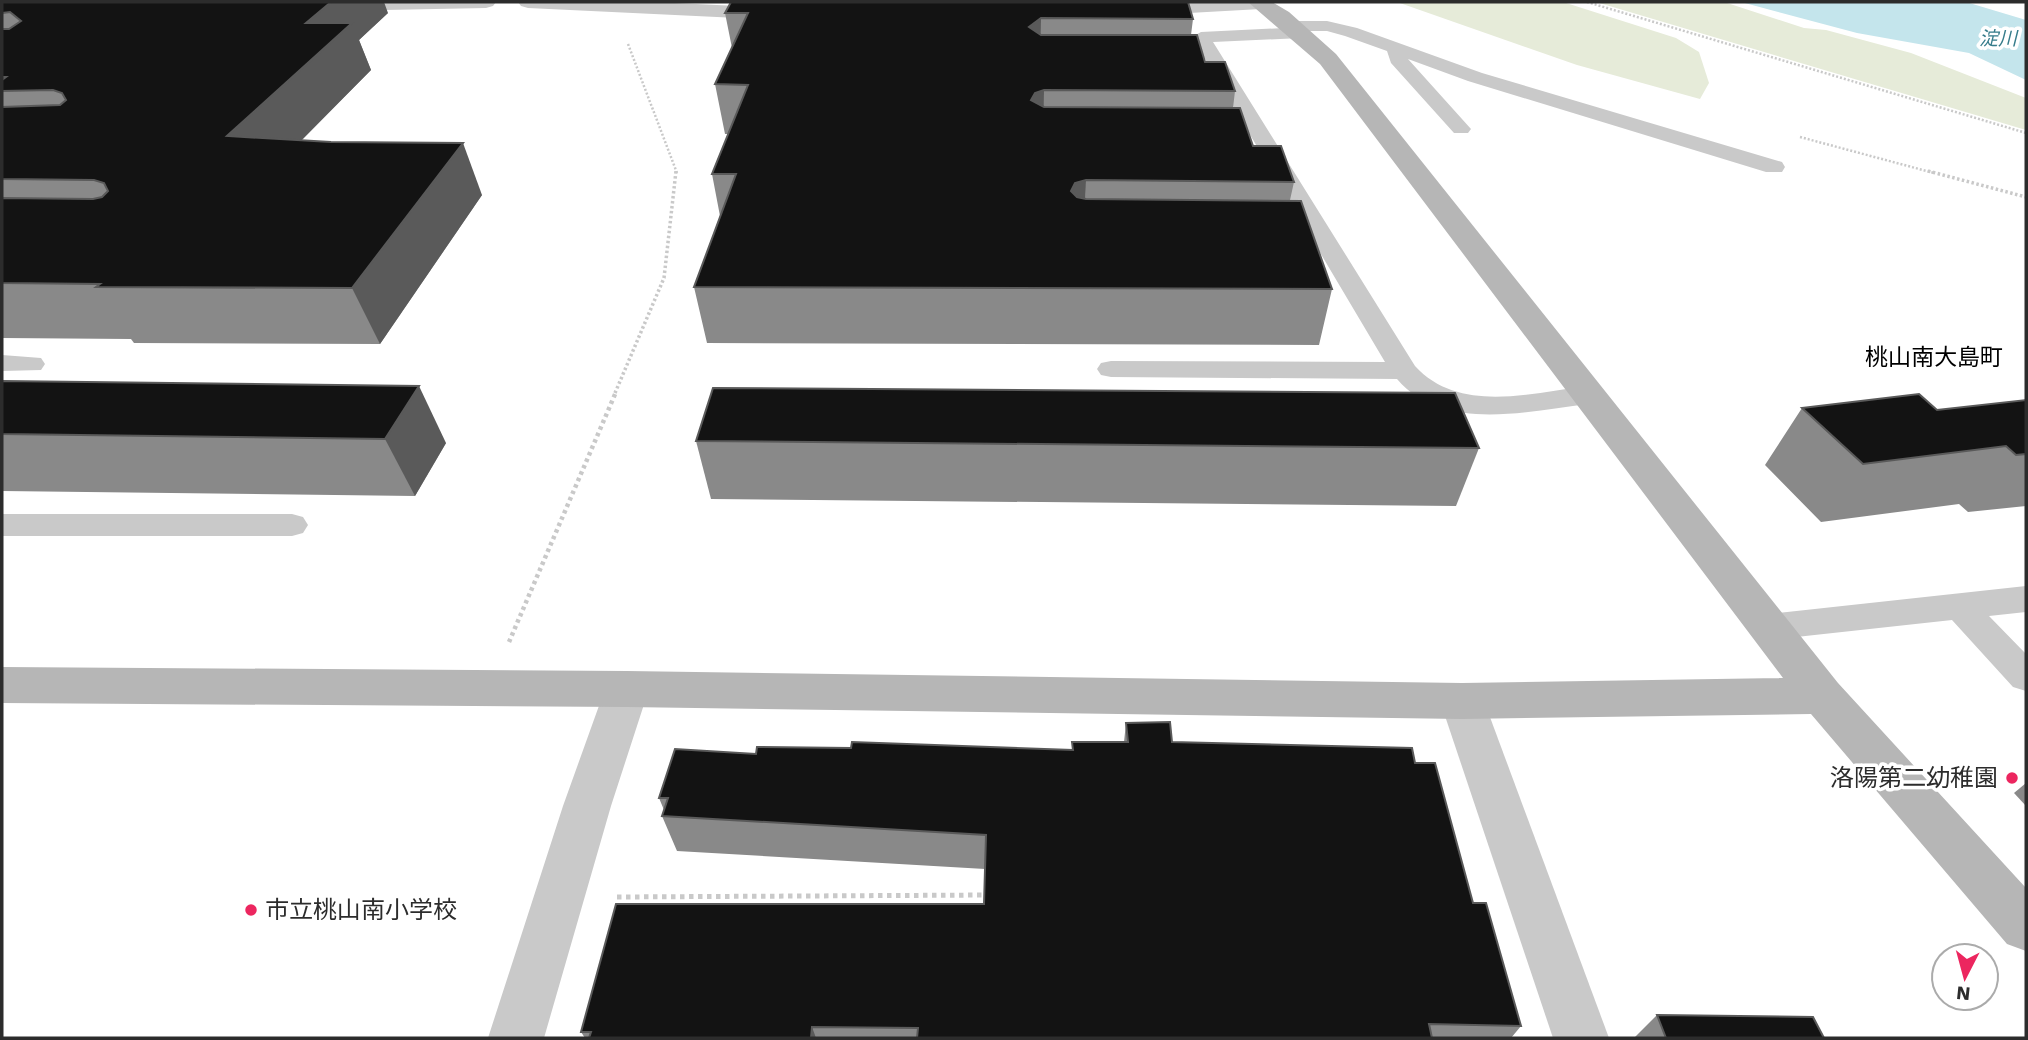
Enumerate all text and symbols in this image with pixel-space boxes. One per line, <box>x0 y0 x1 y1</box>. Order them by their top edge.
water label: 淀川 <box>1979 27 2019 50</box>
district label: 桃山南大島町 <box>1865 344 2003 371</box>
place label: 洛陽第二幼稚園 <box>1830 764 1998 792</box>
marker: 洛陽第二幼稚園 <box>2004 770 2020 786</box>
place label: 市立桃山南小学校 <box>265 896 457 924</box>
marker: 市立桃山南小学校 <box>243 902 259 918</box>
north arrow <box>1930 942 2000 1012</box>
text: N <box>1955 981 1971 1006</box>

